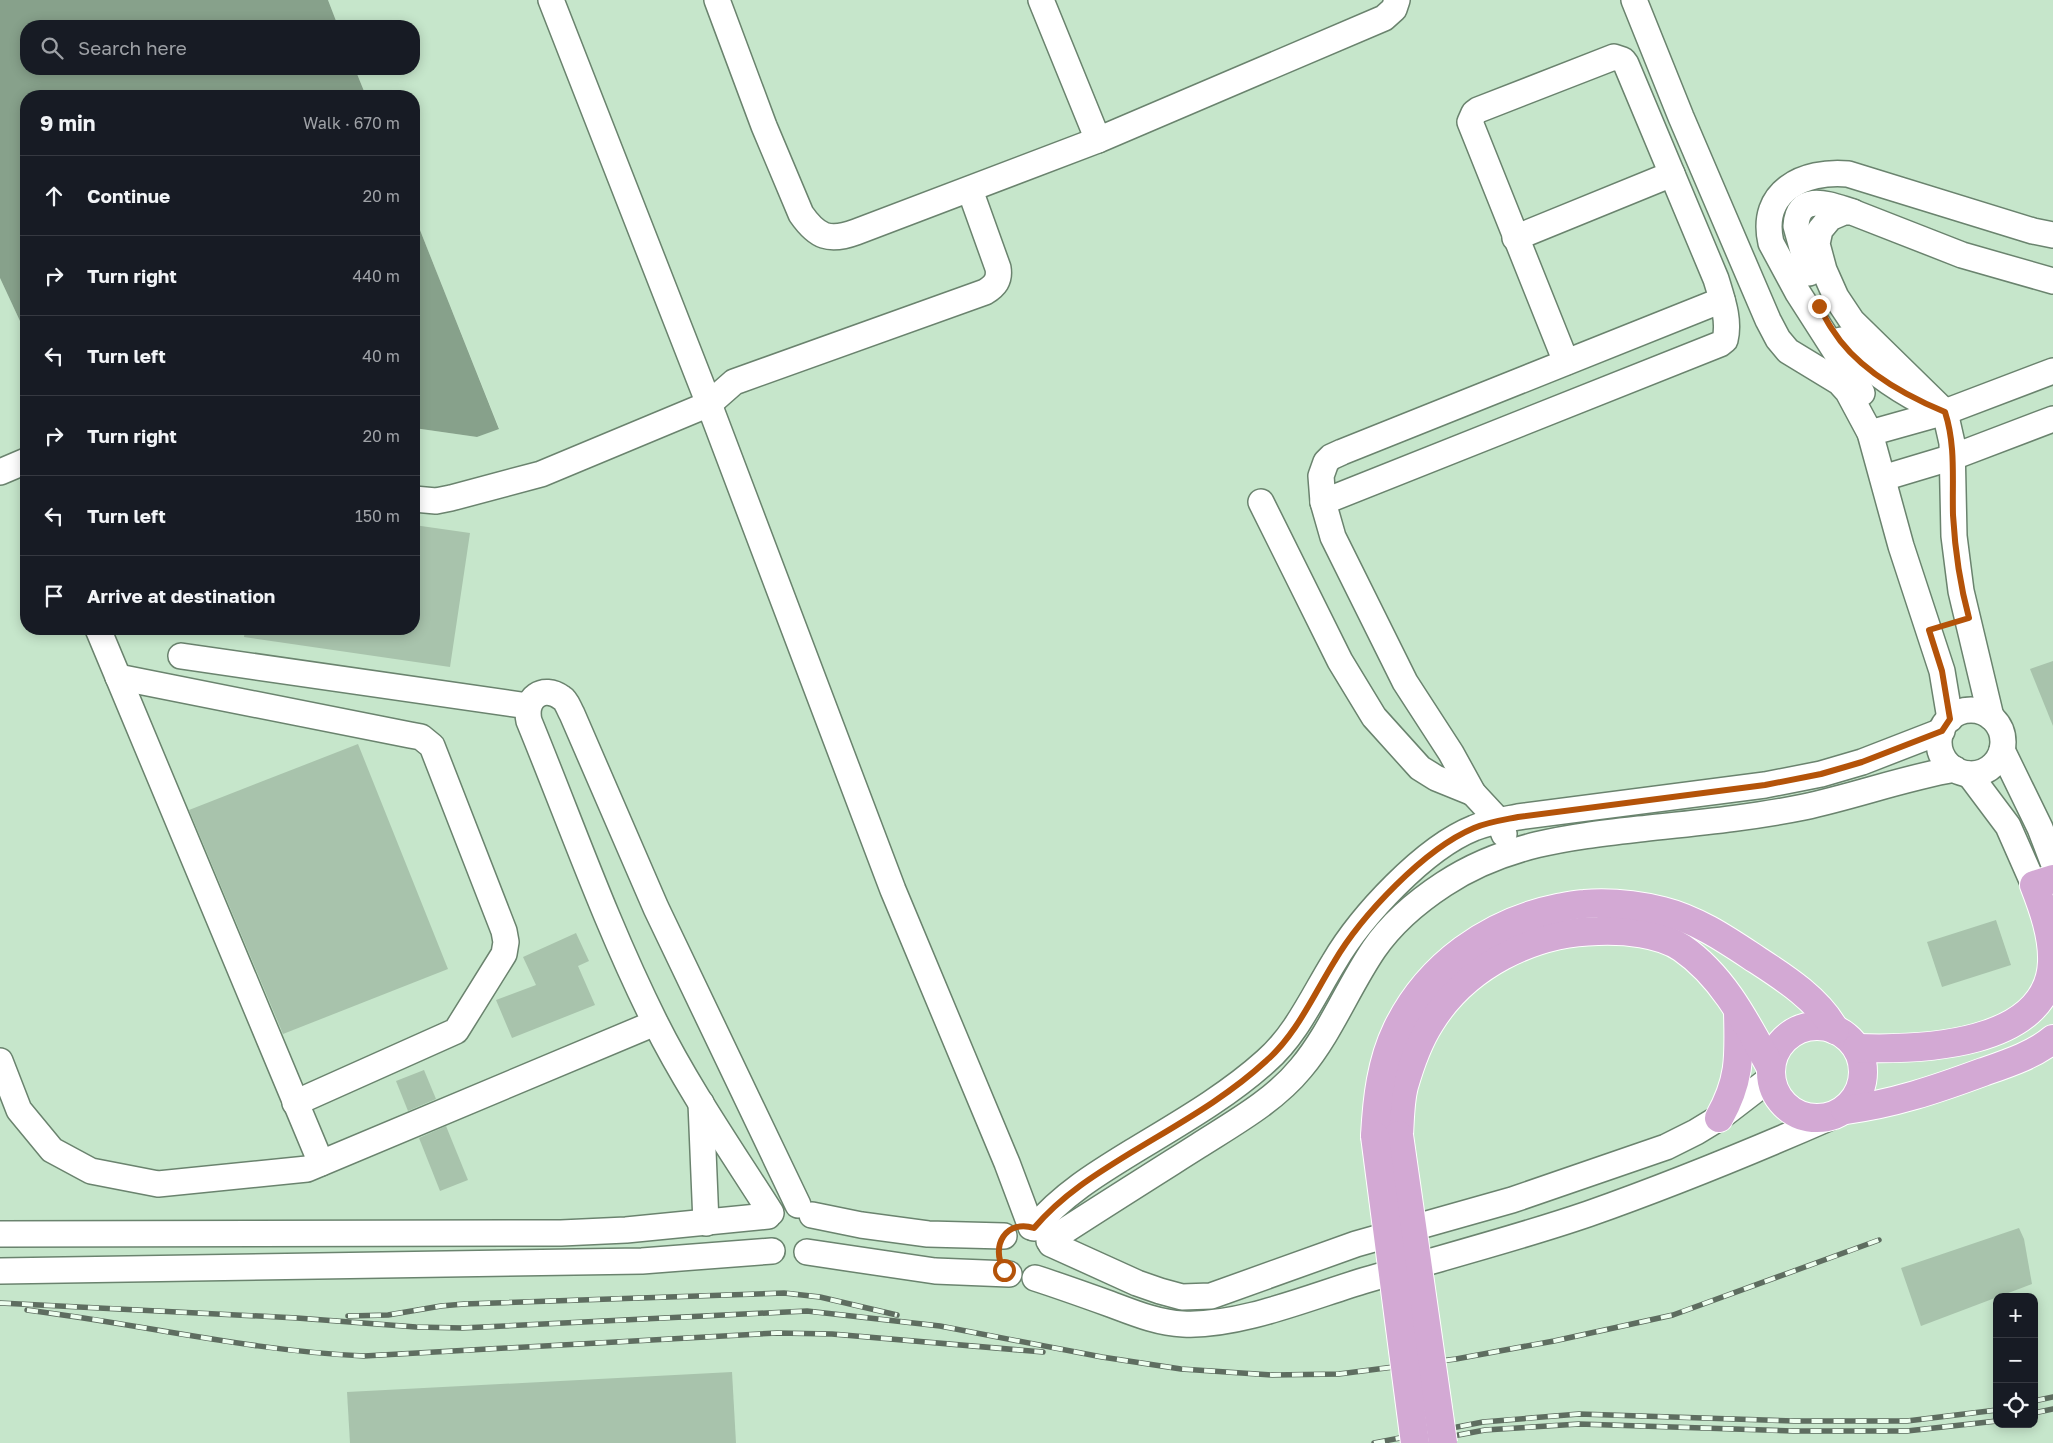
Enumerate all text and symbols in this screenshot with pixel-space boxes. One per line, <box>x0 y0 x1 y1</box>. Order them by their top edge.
search box <box>20 20 420 75</box>
icon: search <box>38 34 66 62</box>
text: Search here <box>78 36 187 59</box>
text: 9 min <box>40 110 95 136</box>
text: Walk · 670 m <box>303 113 400 133</box>
icon: ahead <box>40 182 68 210</box>
text: Continue <box>87 184 170 207</box>
text: 20 m <box>363 186 400 206</box>
icon: right <box>40 262 68 290</box>
text: Turn right <box>87 264 177 287</box>
text: 440 m <box>352 266 400 286</box>
route end <box>1808 295 1831 318</box>
icon: left <box>40 342 68 370</box>
text: Turn left <box>87 344 166 367</box>
text: 40 m <box>362 346 400 366</box>
icon: right <box>40 422 68 450</box>
text: Turn right <box>87 424 177 447</box>
text: 20 m <box>363 426 400 446</box>
icon: left <box>40 502 68 530</box>
text: Turn left <box>87 504 166 527</box>
text: 150 m <box>355 506 400 526</box>
icon: arrive <box>40 582 68 610</box>
text: Arrive at destination <box>87 584 275 607</box>
route start <box>993 1259 1016 1282</box>
map controls <box>1993 1293 2038 1428</box>
button: + <box>1993 1293 2038 1338</box>
button: − <box>1993 1338 2038 1383</box>
button: locate <box>1993 1383 2038 1428</box>

